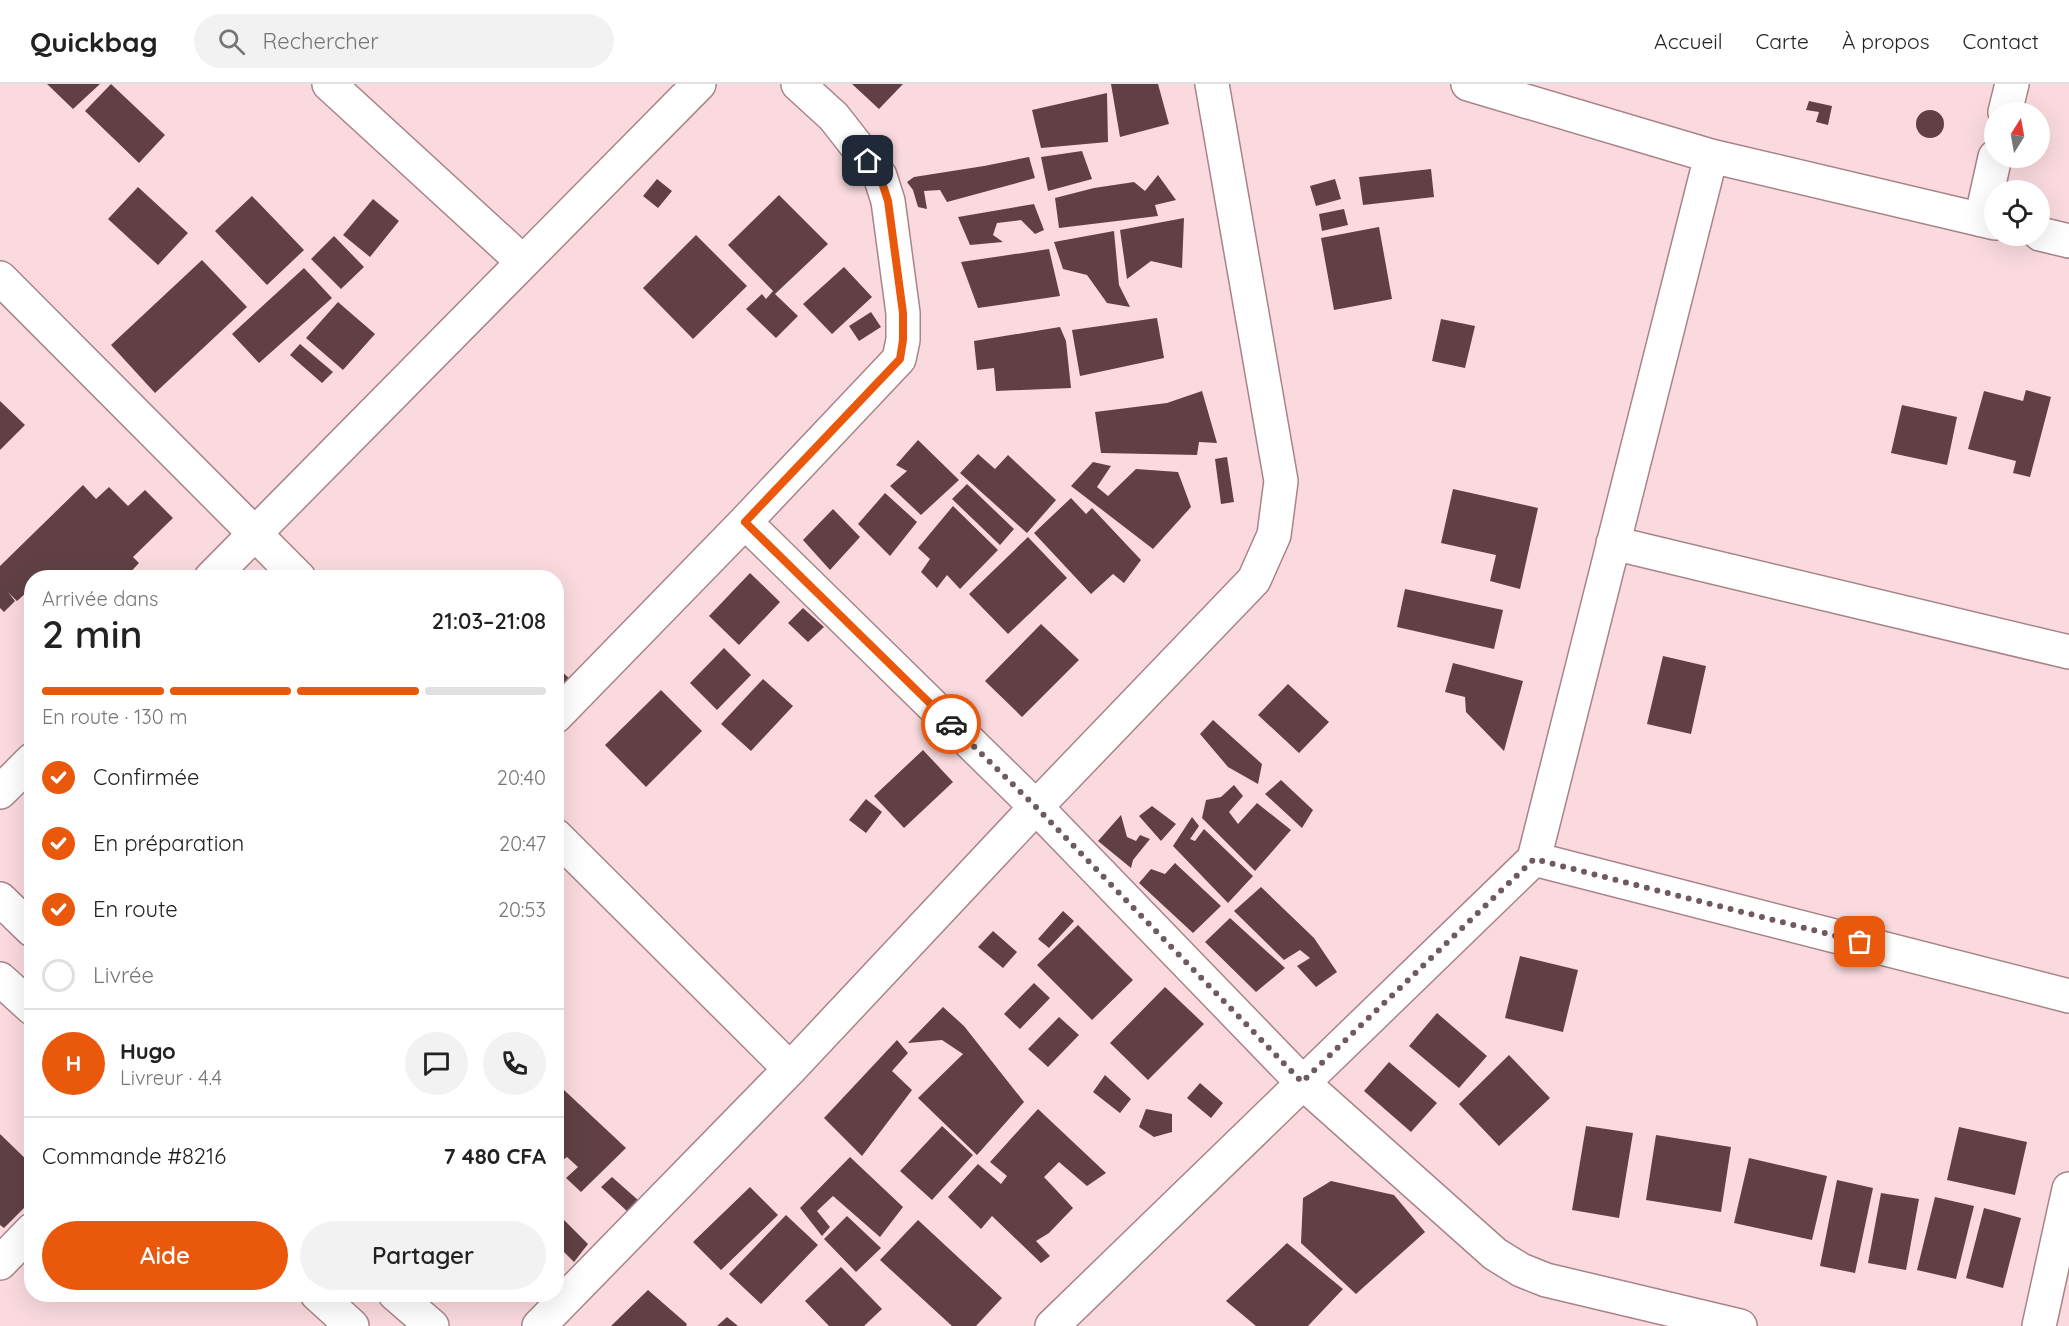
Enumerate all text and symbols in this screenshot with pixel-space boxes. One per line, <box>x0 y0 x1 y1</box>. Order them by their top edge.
search box <box>194 14 614 68</box>
text: Quickbag <box>30 24 158 59</box>
icon: search <box>215 25 248 58</box>
text: Rechercher <box>263 27 379 55</box>
text: Accueil <box>1654 28 1723 54</box>
text: Carte <box>1756 28 1809 54</box>
text: À propos <box>1842 28 1930 54</box>
text: Contact <box>1963 28 2039 54</box>
north arrow <box>1984 102 2050 168</box>
map controls <box>1984 102 2050 246</box>
pin <box>842 135 893 186</box>
icon: home <box>851 144 884 177</box>
button: locate <box>1984 180 2050 246</box>
text: Arrivée dans <box>42 586 158 611</box>
text: 21:03–21:08 <box>432 607 546 635</box>
text: 2 min <box>42 609 143 658</box>
courier <box>921 694 981 754</box>
text: En route · 130 m <box>42 704 187 729</box>
icon: car <box>935 708 968 741</box>
icon: check <box>42 761 75 794</box>
text: Confirmée <box>93 763 199 791</box>
text: 20:40 <box>497 765 546 790</box>
icon: check <box>42 827 75 860</box>
text: En préparation <box>93 829 244 857</box>
text: 20:47 <box>499 831 546 856</box>
icon: check <box>42 893 75 926</box>
text: En route <box>93 895 178 923</box>
text: 20:53 <box>498 897 546 922</box>
pin <box>1834 916 1885 967</box>
icon: bag <box>1843 925 1876 958</box>
text: Livrée <box>93 961 154 989</box>
button: chat <box>405 1032 468 1095</box>
button: phone <box>483 1032 546 1095</box>
text: Hugo <box>120 1037 176 1065</box>
text: H <box>66 1049 81 1077</box>
text: Livreur · 4.4 <box>120 1065 222 1090</box>
text: Commande #8216 <box>42 1142 226 1170</box>
text: 7 480 CFA <box>444 1142 546 1170</box>
button: Aide <box>42 1221 288 1290</box>
button: Partager <box>300 1221 546 1290</box>

